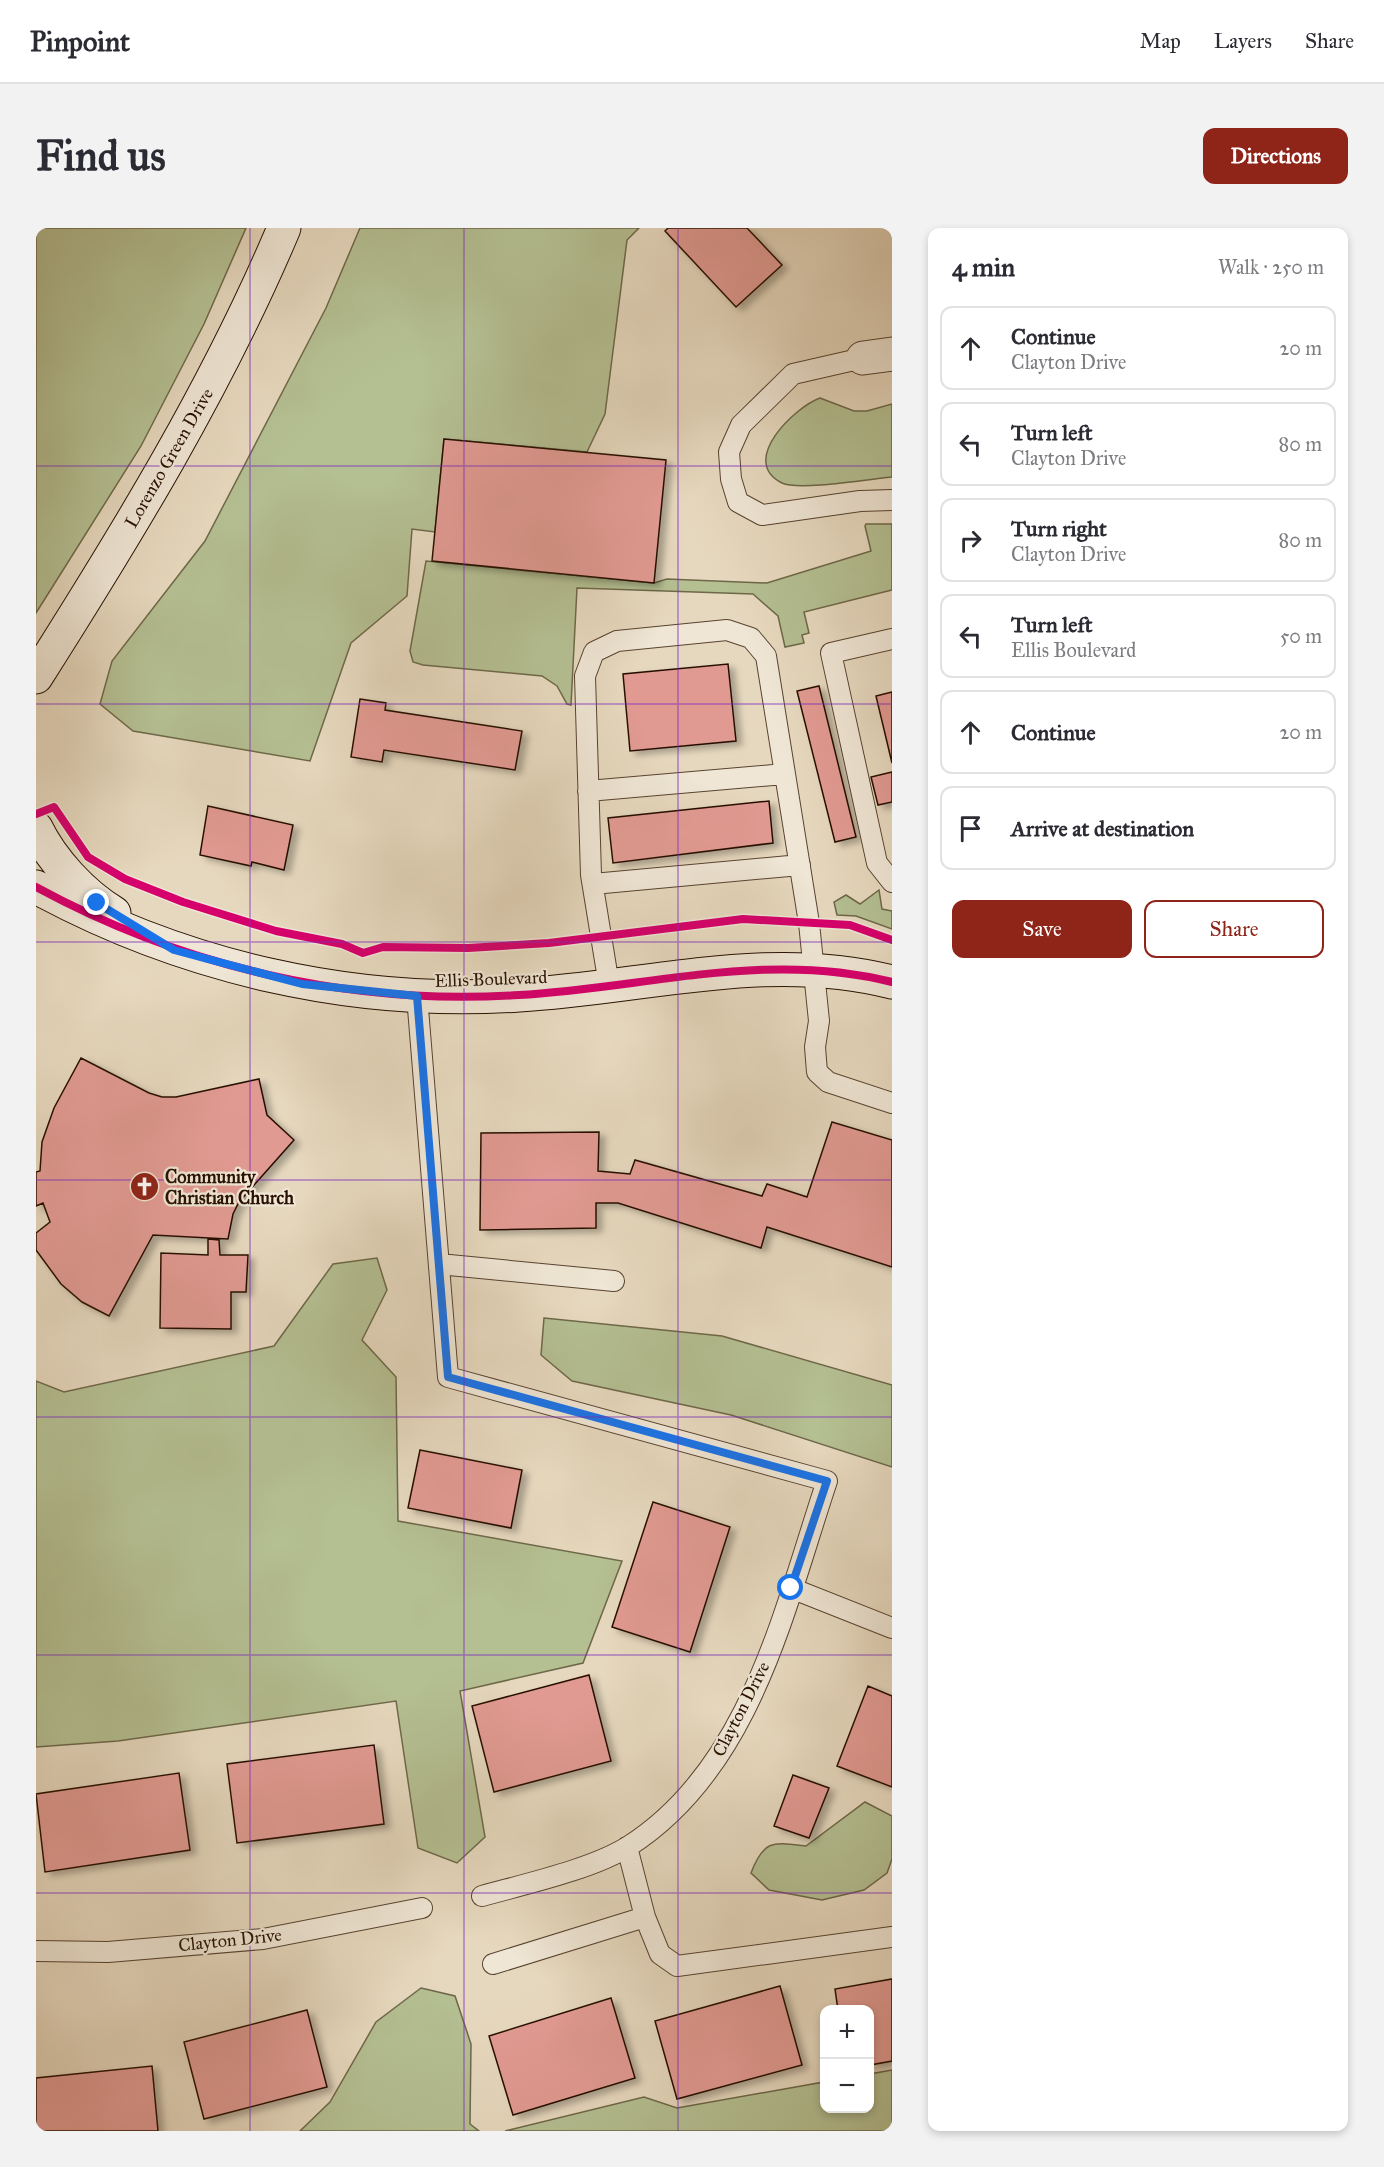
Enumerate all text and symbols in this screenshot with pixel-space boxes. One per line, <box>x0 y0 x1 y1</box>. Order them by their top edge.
text: Pinpoint <box>30 24 130 59</box>
text: Map <box>1140 28 1181 54</box>
text: Layers <box>1214 28 1272 54</box>
text: Share <box>1305 28 1354 54</box>
button: Directions <box>1203 128 1348 184</box>
text: Find us <box>36 130 166 182</box>
text: 4 min <box>952 251 1015 283</box>
text: Walk · 250 m <box>1218 255 1324 279</box>
text: Continue <box>1011 323 1096 350</box>
icon: ahead <box>954 332 987 365</box>
text: 20 m <box>1279 336 1322 360</box>
text: Clayton Drive <box>1011 350 1126 374</box>
street label: Lorenzo Green Drive <box>120 384 218 532</box>
text: Turn left <box>1011 419 1093 446</box>
icon: left <box>954 428 987 461</box>
text: 80 m <box>1279 432 1322 456</box>
text: Clayton Drive <box>1011 446 1126 470</box>
text: Turn right <box>1011 515 1107 542</box>
icon: right <box>954 524 987 557</box>
text: 80 m <box>1279 528 1322 552</box>
text: Clayton Drive <box>1011 542 1126 566</box>
text: Turn left <box>1011 611 1093 638</box>
icon: left <box>954 620 987 653</box>
text: 50 m <box>1280 624 1322 648</box>
text: Ellis Boulevard <box>1011 638 1136 662</box>
icon: ahead <box>954 716 987 749</box>
text: Continue <box>1011 719 1096 746</box>
text: 20 m <box>1279 720 1322 744</box>
icon: arrive <box>954 812 987 845</box>
text: Arrive at destination <box>1011 815 1194 842</box>
route end <box>83 889 109 915</box>
button: Save <box>952 900 1132 958</box>
button: Share <box>1144 900 1324 958</box>
street label: Ellis Boulevard <box>434 966 548 992</box>
place label: Community Christian Church <box>165 1166 295 1209</box>
church icon: Community Christian Church <box>128 1171 160 1203</box>
route start <box>777 1574 803 1600</box>
street label: Clayton Drive <box>708 1658 774 1760</box>
street label: Clayton Drive <box>177 1924 283 1956</box>
map controls <box>820 2005 874 2113</box>
button: + <box>820 2005 874 2059</box>
button: − <box>820 2059 874 2113</box>

